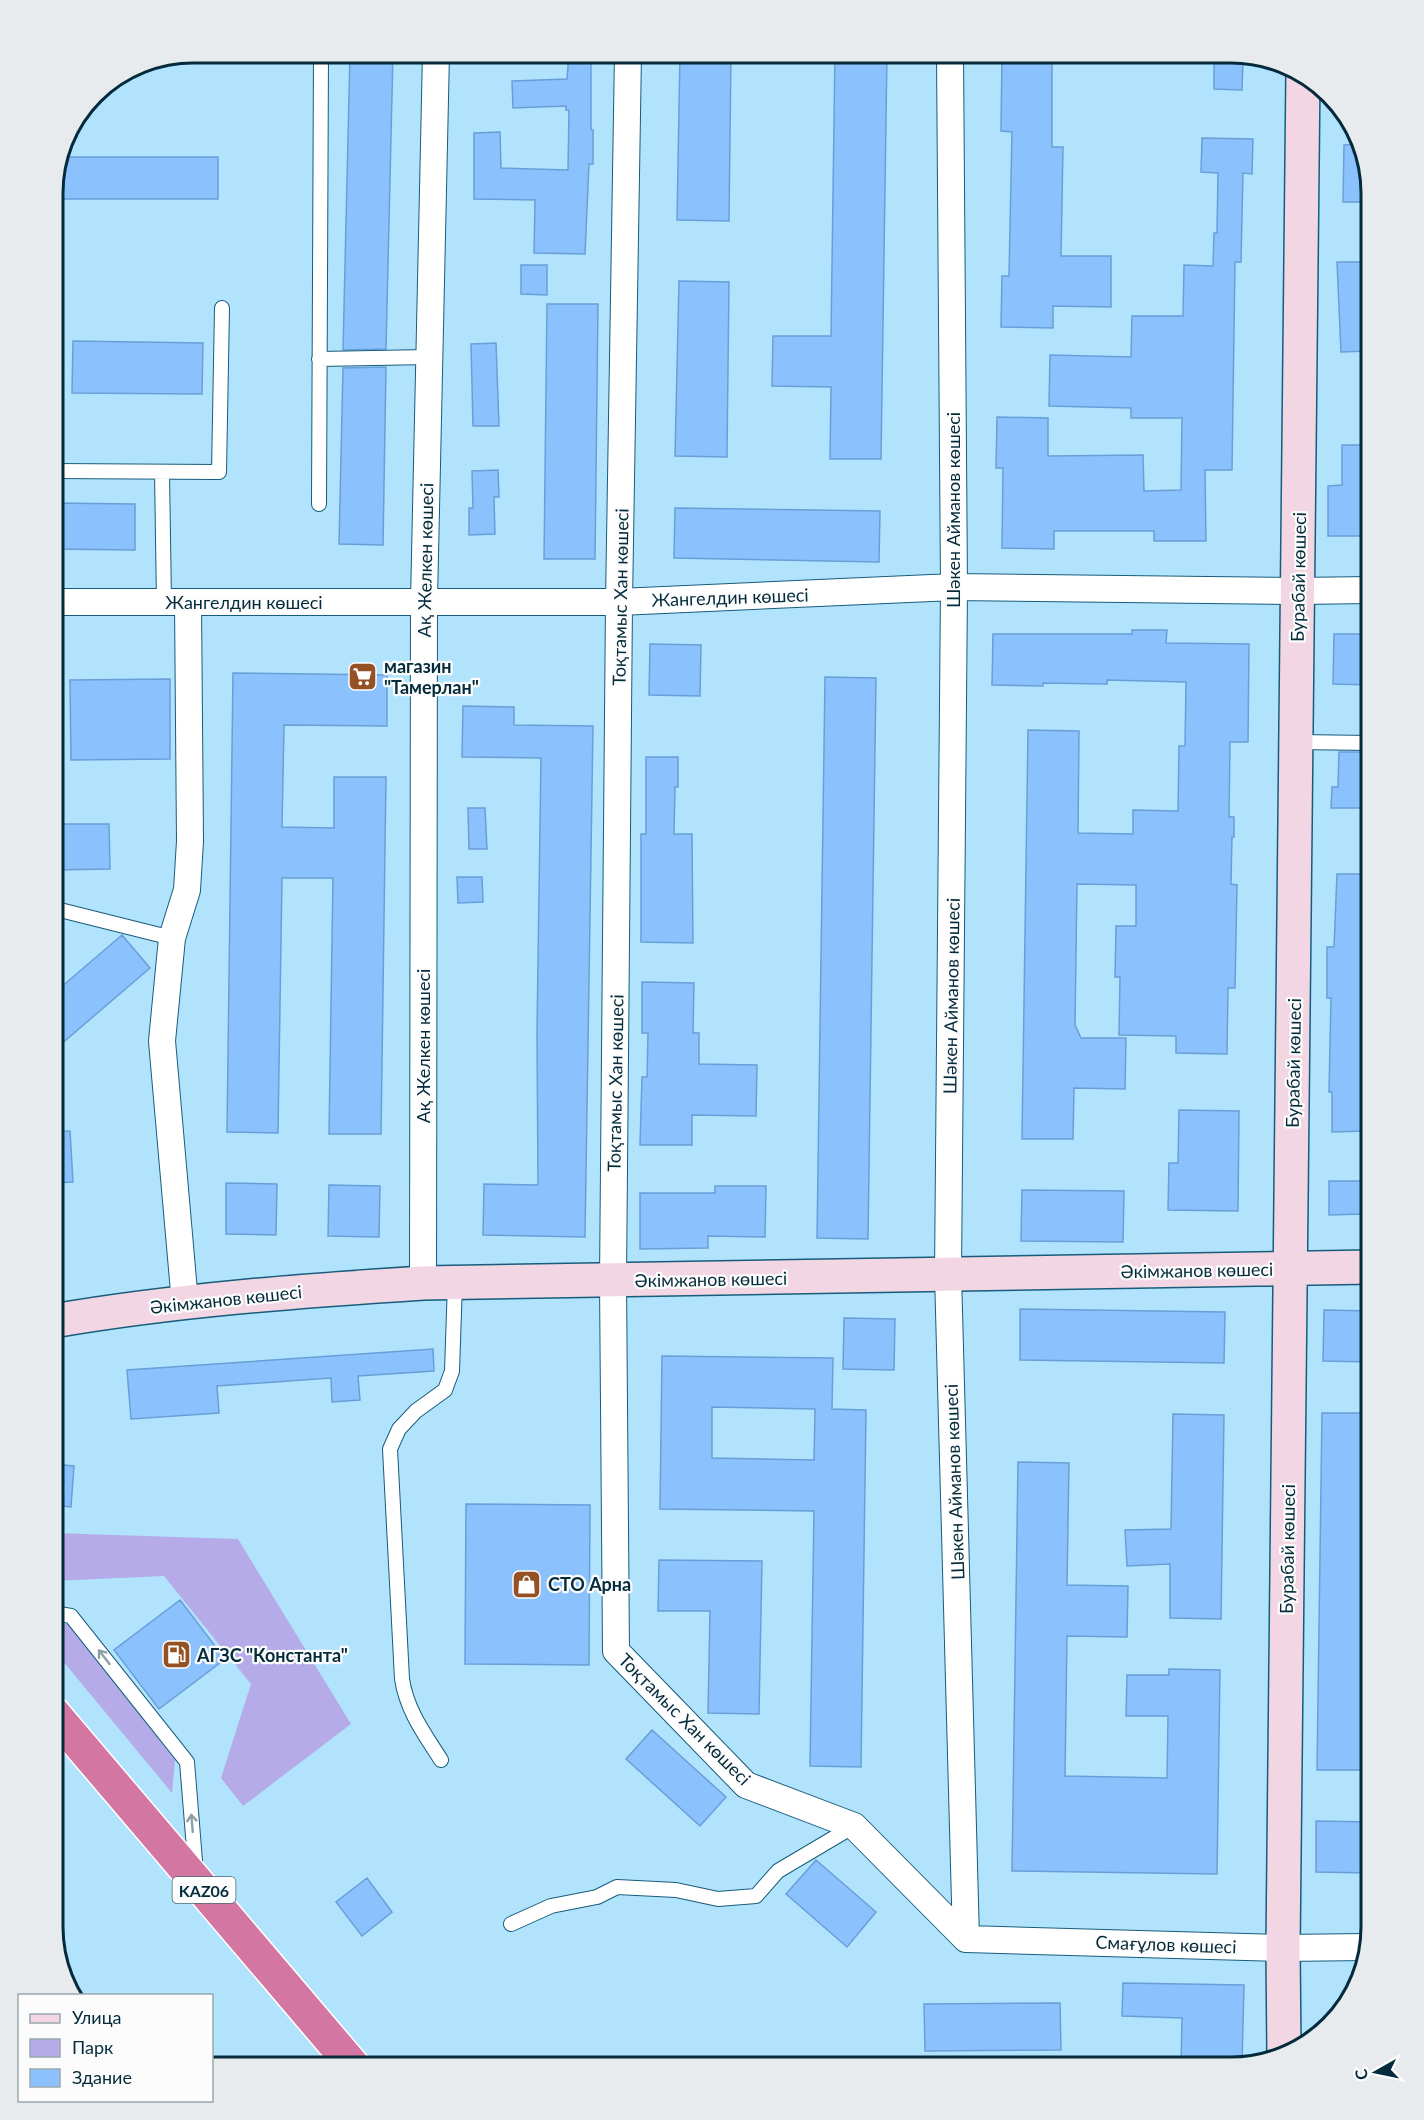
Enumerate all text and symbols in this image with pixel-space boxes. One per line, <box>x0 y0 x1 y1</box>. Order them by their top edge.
street label: Шәкен Айманов көшесі <box>942 412 964 608</box>
street label: Ақ Желкен көшесі <box>413 483 437 637</box>
street label: Тоқтамыс Хан көшесі <box>607 508 633 686</box>
street label: Бурабай көшесі <box>1286 512 1310 642</box>
street label: Жангелдин көшесі <box>651 583 809 611</box>
street label: Жангелдин көшесі <box>165 591 323 613</box>
place label: магазин "Тамерлан" <box>384 655 479 698</box>
supermarket icon: магазин "Тамерлан" <box>347 660 379 692</box>
street label: Шәкен Айманов көшесі <box>938 898 964 1094</box>
street label: Ақ Желкен көшесі <box>412 969 434 1123</box>
street label: Тоқтамыс Хан көшесі <box>602 994 628 1172</box>
street label: Бурабай көшесі <box>1281 998 1305 1128</box>
street label: Әкімжанов көшесі <box>1121 1258 1273 1282</box>
street label: Әкімжанов көшесі <box>635 1267 787 1291</box>
street label: Әкімжанов көшесі <box>149 1280 303 1318</box>
street label: Шәкен Айманов көшесі <box>940 1384 968 1580</box>
street label: Бурабай көшесі <box>1275 1484 1299 1614</box>
shop icon: СТО Арна <box>511 1568 543 1600</box>
place label: СТО Арна <box>548 1573 631 1595</box>
fuel station icon: АГЗС "Константа" <box>160 1639 192 1671</box>
place label: АГЗС "Константа" <box>196 1644 348 1666</box>
one-way arrow <box>98 1649 111 1665</box>
street label: Тоқтамыс Хан көшесі <box>615 1649 755 1789</box>
one-way arrow <box>186 1813 197 1833</box>
road number: KАZ06 <box>172 1877 236 1903</box>
street label: Смағұлов көшесі <box>1095 1931 1237 1957</box>
legend <box>18 1994 213 2102</box>
text: Улица <box>72 2006 122 2028</box>
text: Парк <box>72 2036 114 2058</box>
north arrow <box>1346 2042 1406 2102</box>
text: Здание <box>72 2066 132 2088</box>
text: С <box>1350 2067 1371 2081</box>

